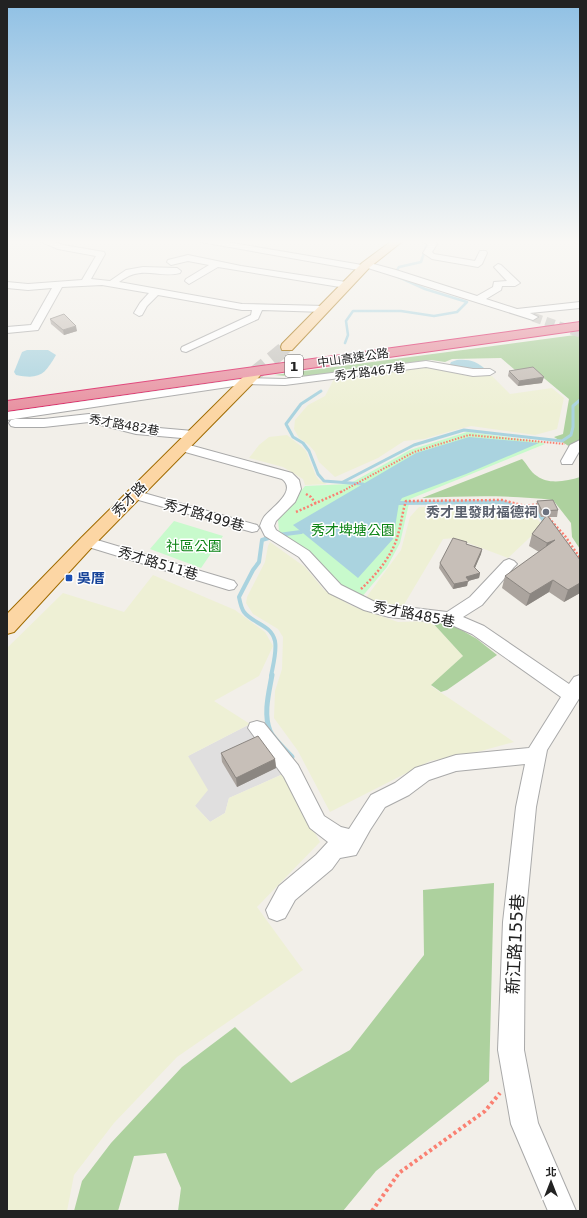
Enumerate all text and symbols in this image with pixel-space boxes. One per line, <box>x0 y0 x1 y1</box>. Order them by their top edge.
street label: 中山高速公路 <box>316 346 390 370</box>
road number: 1 <box>285 355 303 377</box>
street label: 秀才路467巷 <box>334 361 406 383</box>
street label: 秀才路482巷 <box>88 412 160 438</box>
street label: 秀才路 <box>108 478 150 520</box>
street label: 秀才路499巷 <box>162 496 246 534</box>
place label: 秀才里發財福德祠 <box>426 504 538 520</box>
marker: 秀才里發財福德祠 <box>541 507 551 517</box>
park label: 秀才埤塘公園 <box>311 522 395 538</box>
park label: 社區公園 <box>166 538 222 554</box>
street label: 秀才路511巷 <box>116 543 200 583</box>
place label: 吳厝 <box>77 570 105 586</box>
marker: 吳厝 <box>64 573 74 583</box>
street label: 秀才路485巷 <box>372 598 456 630</box>
street label: 新江路155巷 <box>502 893 528 995</box>
north arrow <box>531 1162 571 1202</box>
text: 北 <box>546 1166 557 1179</box>

